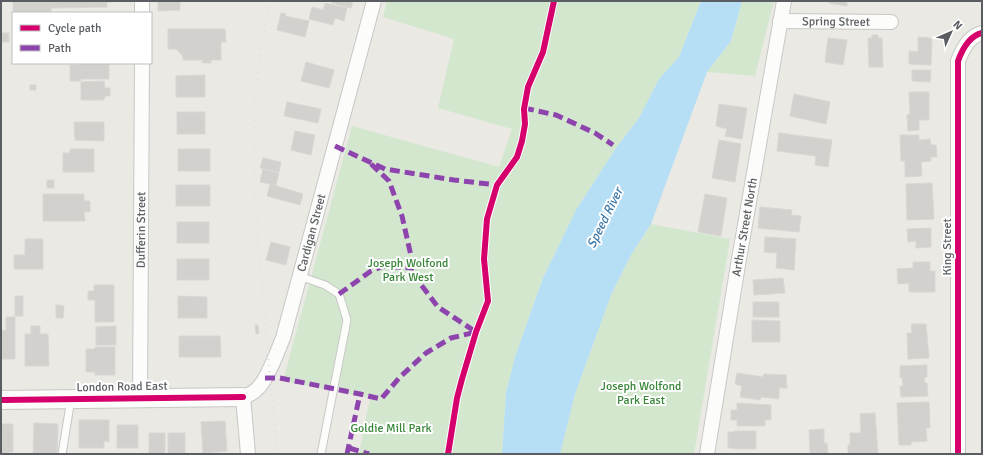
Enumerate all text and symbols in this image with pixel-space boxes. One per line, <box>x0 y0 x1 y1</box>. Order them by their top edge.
legend <box>12 12 152 64</box>
north arrow <box>931 12 971 52</box>
street label: Spring Street <box>802 14 870 29</box>
text: N <box>950 18 965 33</box>
text: Cycle path <box>48 21 101 36</box>
text: Path <box>48 41 71 56</box>
street label: Arthur Street North <box>729 176 761 278</box>
water label: Speed River <box>584 183 627 251</box>
street label: Dufferin Street <box>133 192 149 268</box>
street label: Cardigan Street <box>294 192 329 273</box>
street label: King Street <box>940 218 955 276</box>
park label: Joseph Wolfond Park West <box>368 256 448 285</box>
street label: London Road East <box>76 379 168 395</box>
park label: Joseph Wolfond Park East <box>601 379 681 408</box>
park label: Goldie Mill Park <box>350 421 432 436</box>

